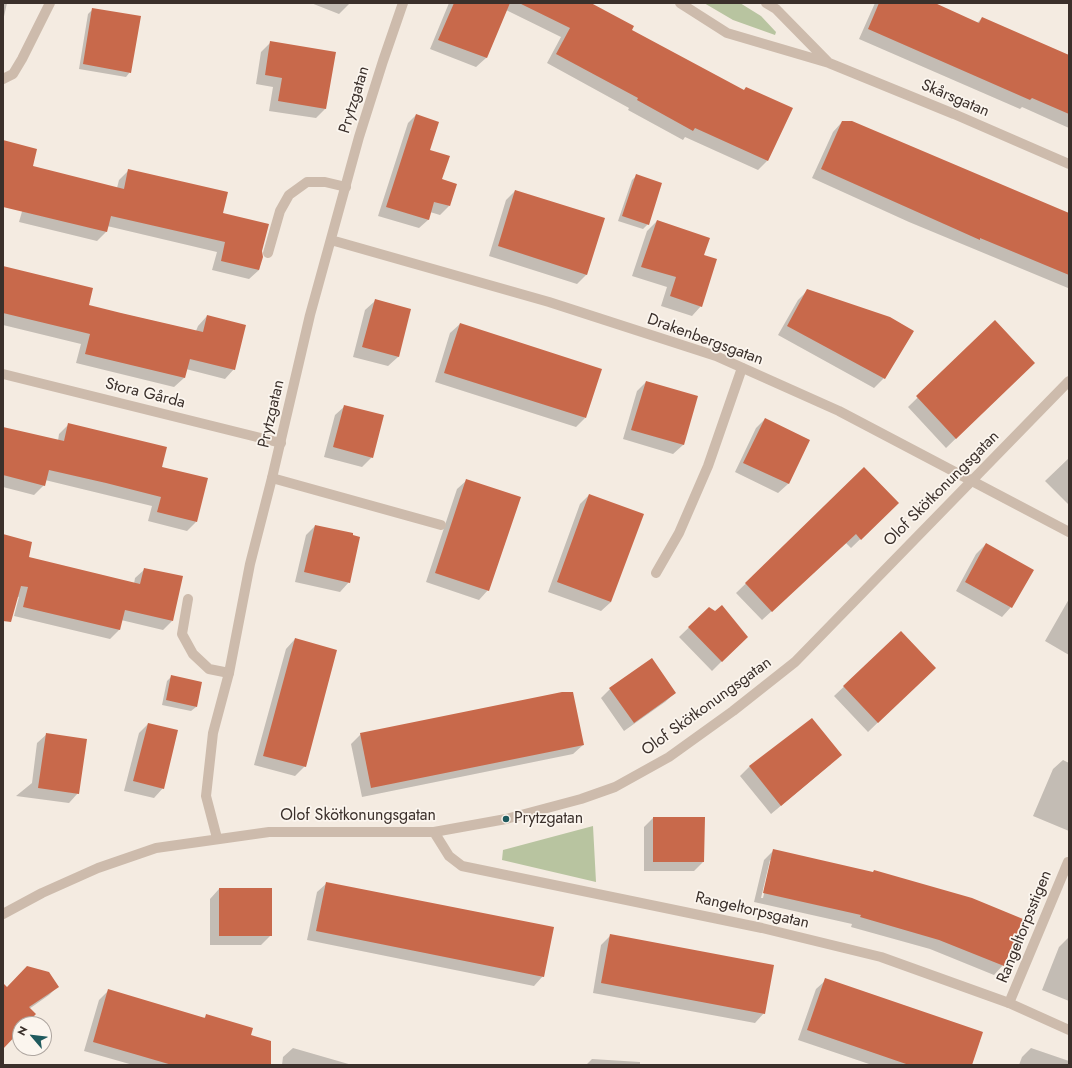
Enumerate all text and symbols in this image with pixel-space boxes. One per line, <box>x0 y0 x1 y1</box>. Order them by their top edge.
street label: Prytzgatan <box>336 64 374 136</box>
street label: Skårsgatan <box>918 76 992 122</box>
street label: Drakenbergsgatan <box>644 310 766 370</box>
street label: Stora Gårda <box>103 375 187 413</box>
street label: Prytzgatan <box>255 378 289 450</box>
street label: Olof Skötkonungsgatan <box>880 427 1004 551</box>
street label: Olof Skötkonungsgatan <box>638 653 776 761</box>
street label: Olof Skötkonungsgatan <box>280 806 436 826</box>
place label: Prytzgatan <box>514 809 583 829</box>
marker: Prytzgatan <box>501 814 511 824</box>
street label: Rangeltorpsstigen <box>994 868 1056 986</box>
street label: Rangeltorpsgatan <box>693 889 811 933</box>
north arrow <box>12 1016 52 1056</box>
text: N <box>13 1023 31 1038</box>

